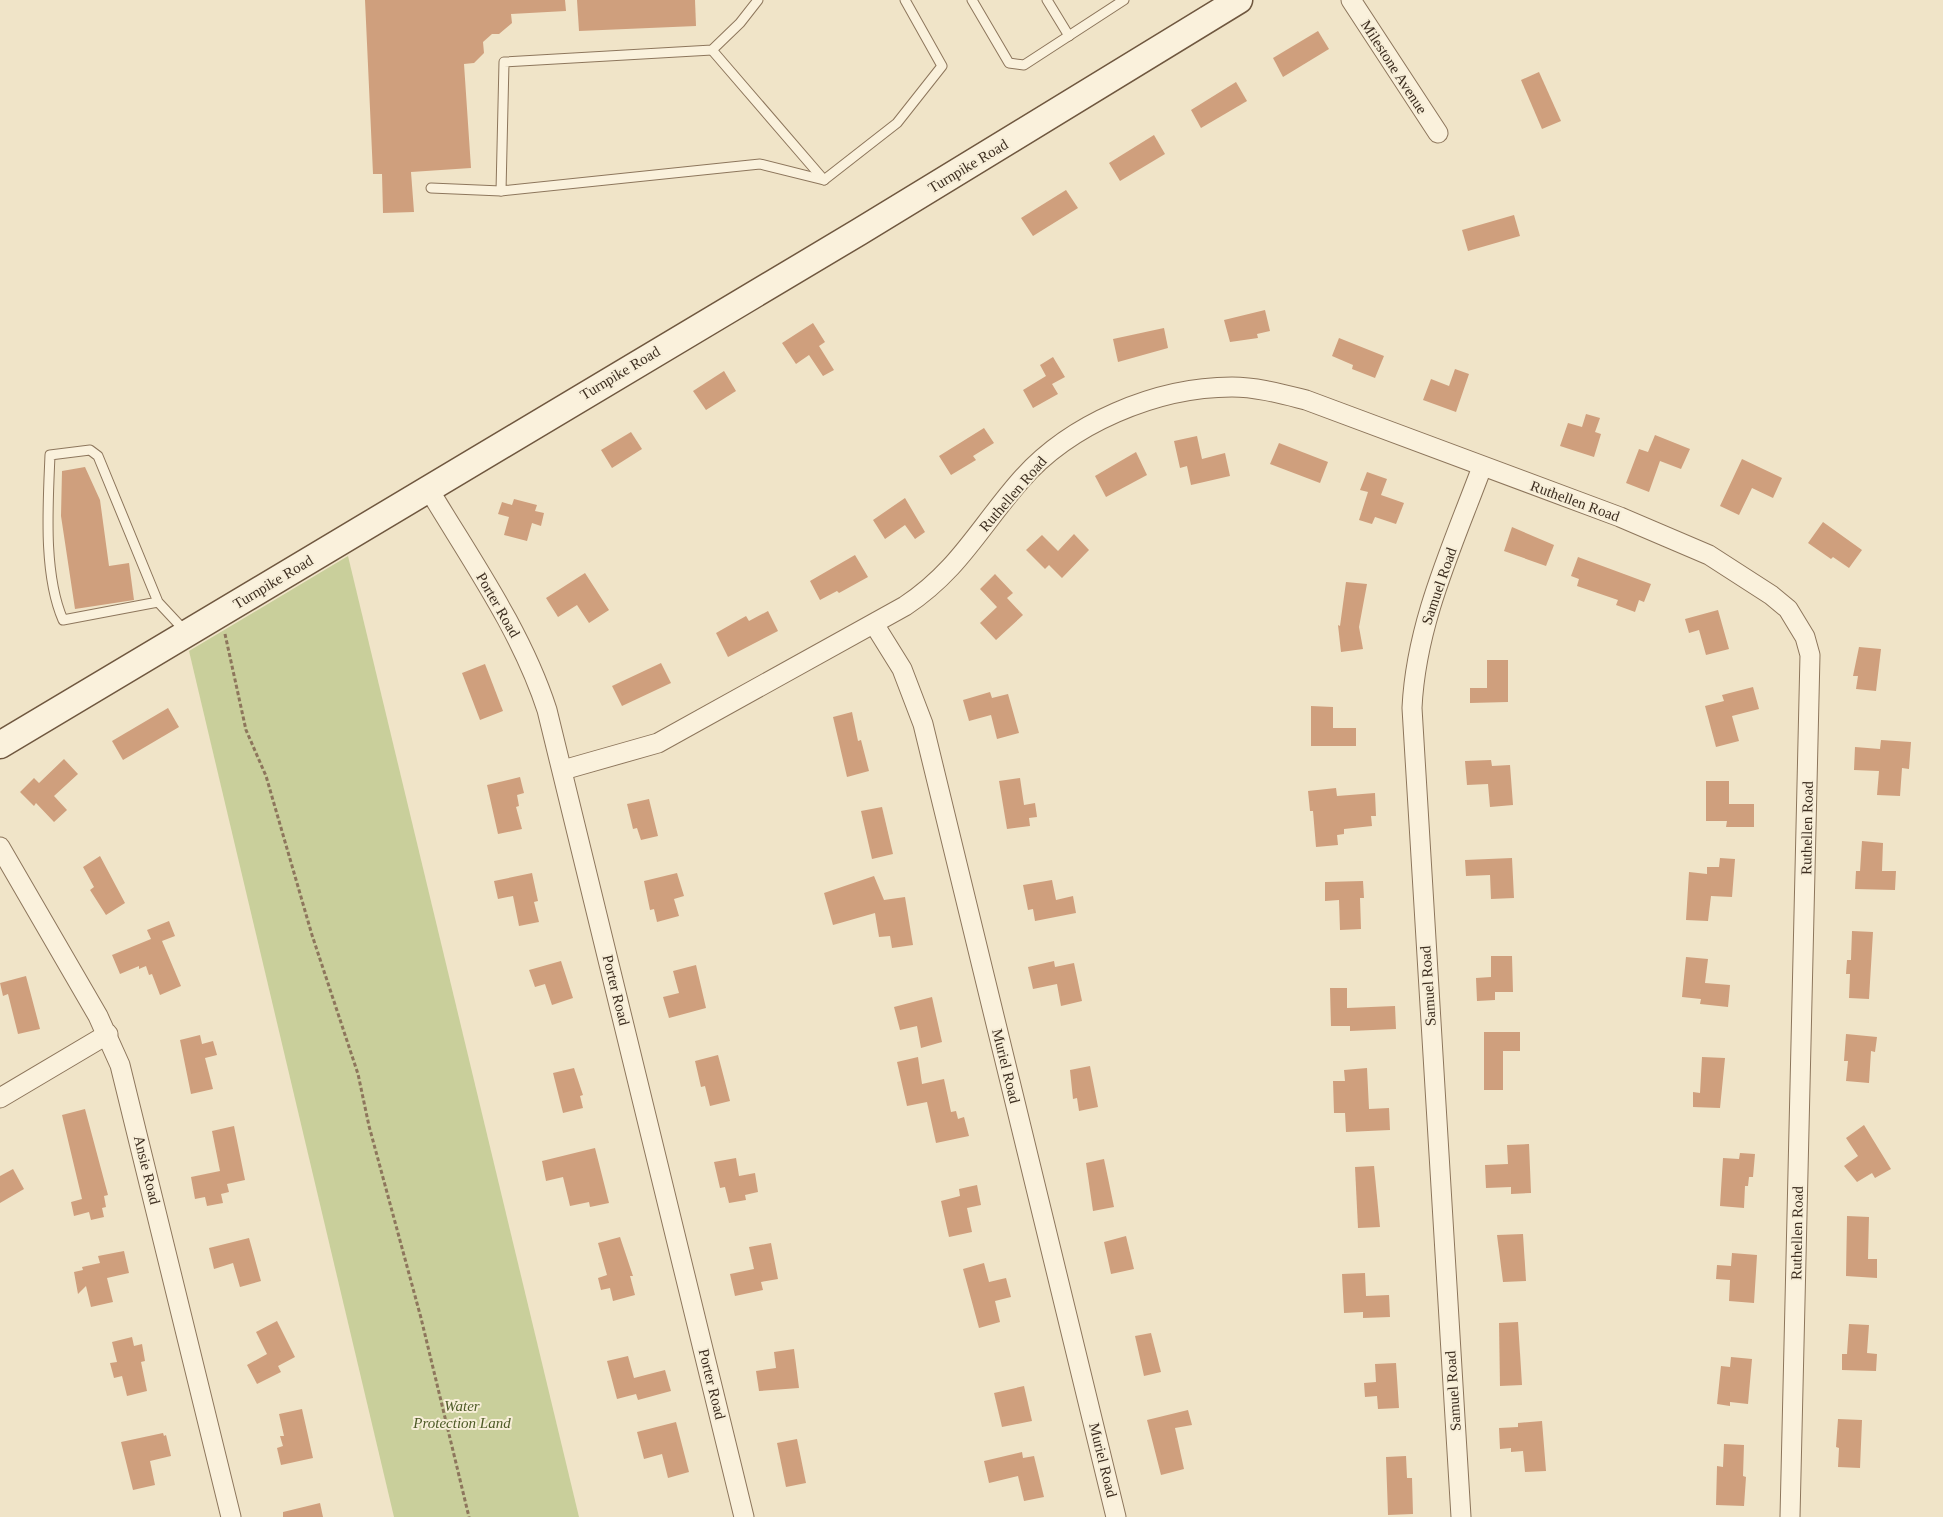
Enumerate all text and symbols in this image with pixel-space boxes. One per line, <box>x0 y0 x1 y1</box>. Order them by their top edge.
street label: Milestone Avenue <box>1358 17 1430 117</box>
street label: Turnpike Road <box>925 136 1011 196</box>
street label: Turnpike Road <box>577 343 663 403</box>
street label: Ruthellen Road <box>976 453 1050 535</box>
street label: Ruthellen Road <box>1528 477 1622 525</box>
street label: Samuel Road <box>1418 545 1460 627</box>
street label: Turnpike Road <box>230 552 316 612</box>
street label: Porter Road <box>473 570 523 641</box>
street label: Ruthellen Road <box>1798 781 1816 875</box>
street label: Samuel Road <box>1417 945 1439 1027</box>
street label: Porter Road <box>600 953 633 1027</box>
street label: Muriel Road <box>989 1027 1023 1105</box>
street label: Ansie Road <box>131 1134 163 1207</box>
street label: Ruthellen Road <box>1788 1186 1806 1280</box>
street label: Porter Road <box>696 1347 729 1421</box>
street label: Samuel Road <box>1442 1350 1464 1432</box>
park label: Water Protection Land <box>412 1398 511 1431</box>
street label: Muriel Road <box>1086 1421 1120 1499</box>

